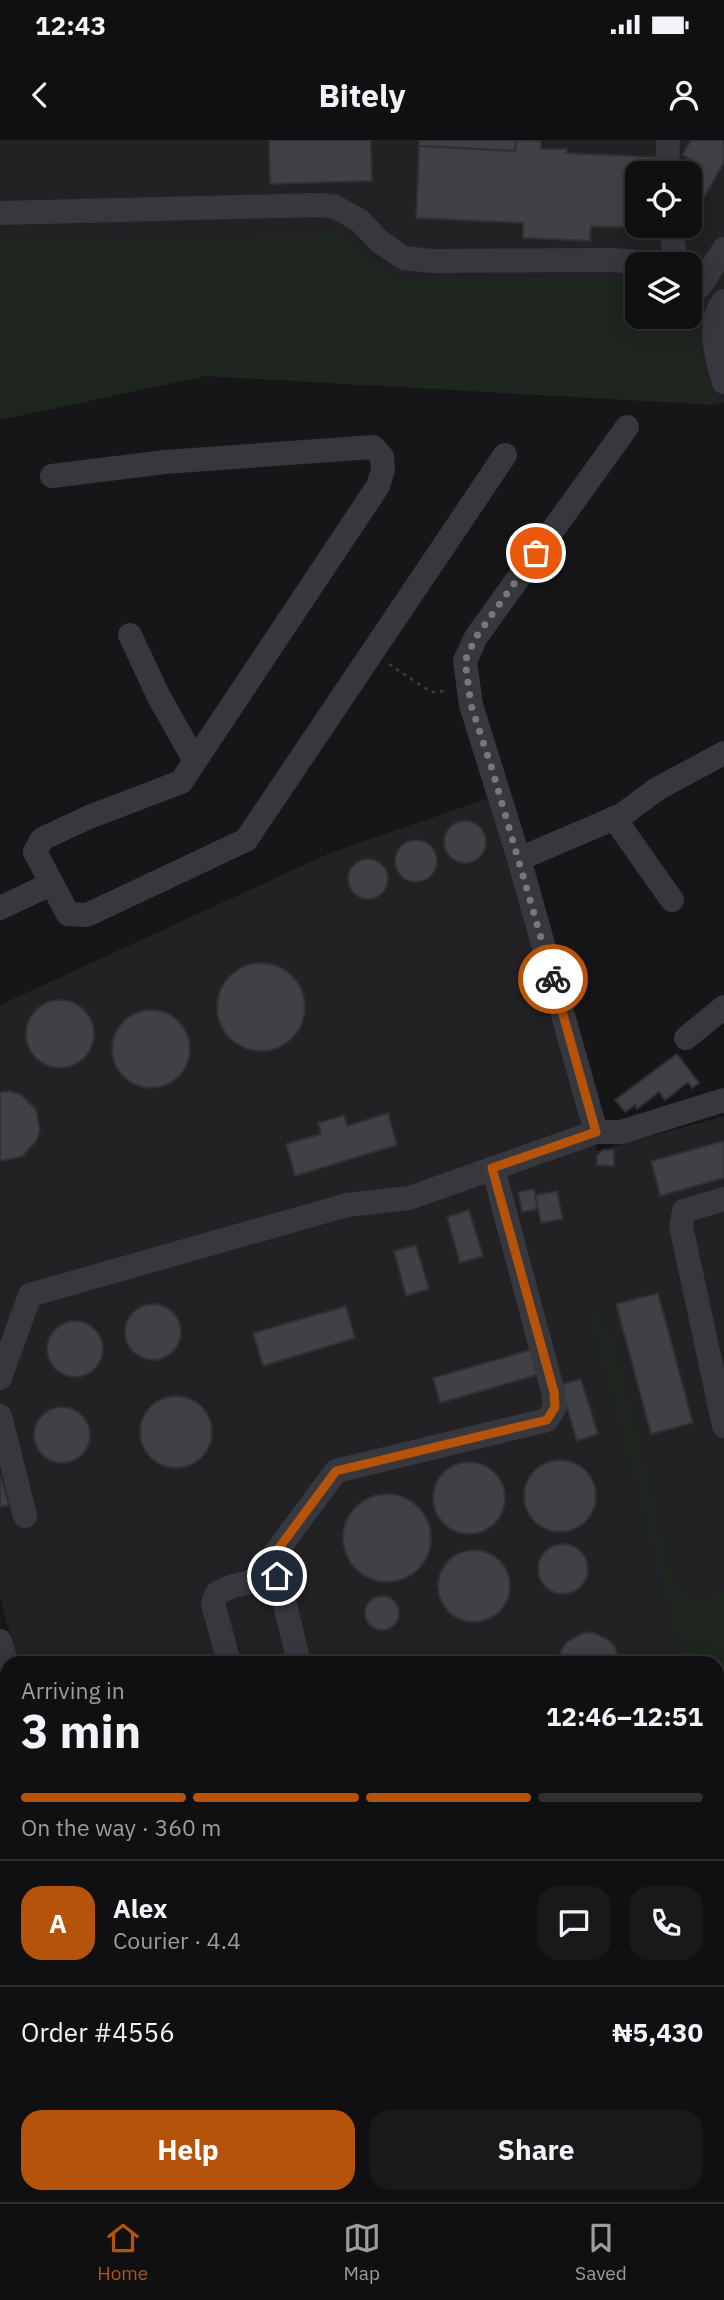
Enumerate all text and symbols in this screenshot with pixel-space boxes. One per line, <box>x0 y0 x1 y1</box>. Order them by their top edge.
text: 12:43 <box>35 8 106 42</box>
text: Bitely <box>318 74 406 116</box>
icon: back <box>21 76 59 114</box>
icon: person <box>665 76 703 114</box>
map controls <box>625 161 702 329</box>
button: locate <box>625 161 702 238</box>
button: layers <box>625 252 702 329</box>
pin <box>506 523 566 583</box>
icon: bag <box>517 534 555 572</box>
courier <box>518 944 588 1014</box>
icon: bike <box>534 960 572 998</box>
pin <box>247 1546 307 1606</box>
icon: home <box>258 1557 296 1595</box>
text: Arriving in <box>21 1675 125 1705</box>
text: 12:46–12:51 <box>546 1699 703 1733</box>
text: 3 min <box>21 1701 141 1761</box>
text: On the way · 360 m <box>21 1812 221 1842</box>
button: chat <box>537 1886 611 1960</box>
button: phone <box>629 1886 703 1960</box>
text: Alex <box>113 1891 167 1925</box>
text: A <box>49 1906 67 1940</box>
text: Courier · 4.4 <box>113 1925 241 1955</box>
text: Order #4556 <box>21 2015 175 2049</box>
text: ₦5,430 <box>612 2015 703 2049</box>
button: Help <box>21 2110 355 2190</box>
button: Share <box>369 2110 703 2190</box>
tab: Home <box>97 2219 148 2285</box>
tab: Map <box>343 2219 381 2285</box>
tab: Saved <box>575 2219 627 2285</box>

